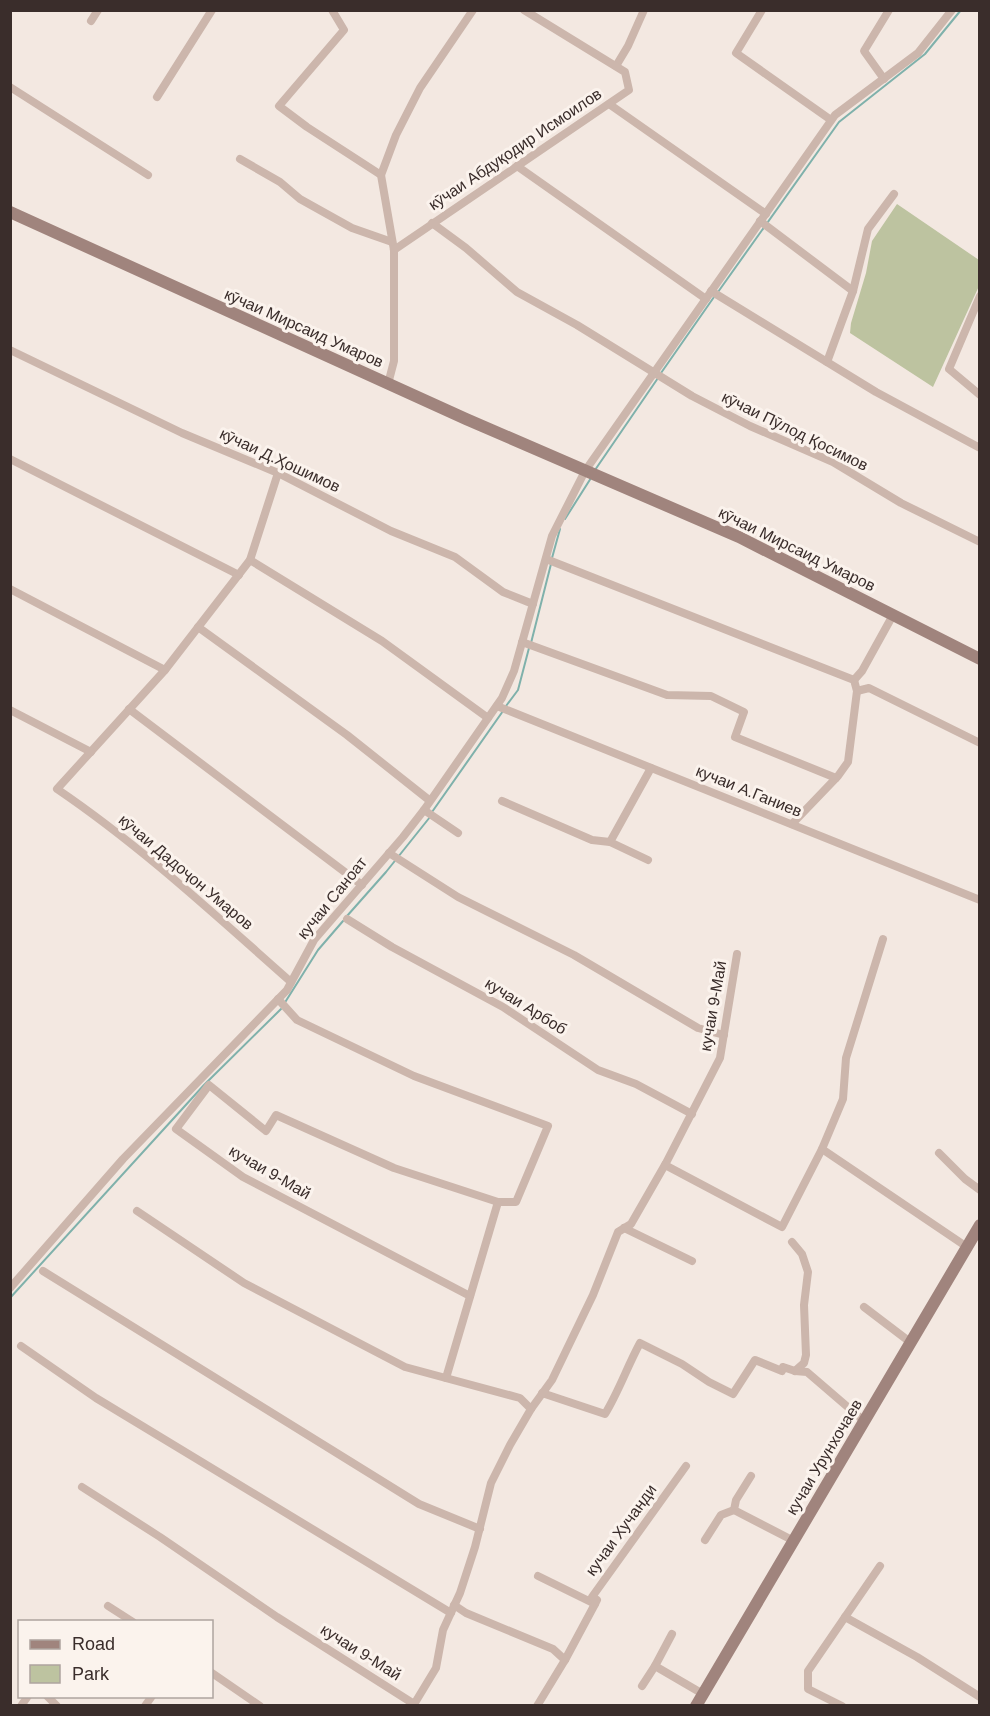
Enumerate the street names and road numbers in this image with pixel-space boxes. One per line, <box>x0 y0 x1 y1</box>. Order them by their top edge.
street label: кӯчаи Абдуқодир Исмоилов <box>425 85 605 213</box>
street label: кӯчаи Мирсаид Умаров <box>222 285 386 371</box>
street label: кӯчаи Пӯлод Қосимов <box>719 388 871 474</box>
street label: кӯчаи Д.Ҳошимов <box>217 425 343 495</box>
street label: кӯчаи Мирсаид Умаров <box>716 504 878 594</box>
street label: кучаи А.Ганиев <box>694 762 804 820</box>
street label: кӯчаи Дадоҷон Умаров <box>116 811 256 933</box>
street label: кучаи Саноат <box>294 853 371 942</box>
street label: кучаи 9-Май <box>697 960 729 1052</box>
street label: кучаи Арбоб <box>482 974 570 1038</box>
street label: кучаи 9-Май <box>226 1142 314 1202</box>
street label: кучаи Урунхочаев <box>783 1396 865 1518</box>
street label: кучаи Хучанди <box>582 1481 660 1579</box>
street label: кучаи 9-Май <box>318 1621 404 1683</box>

